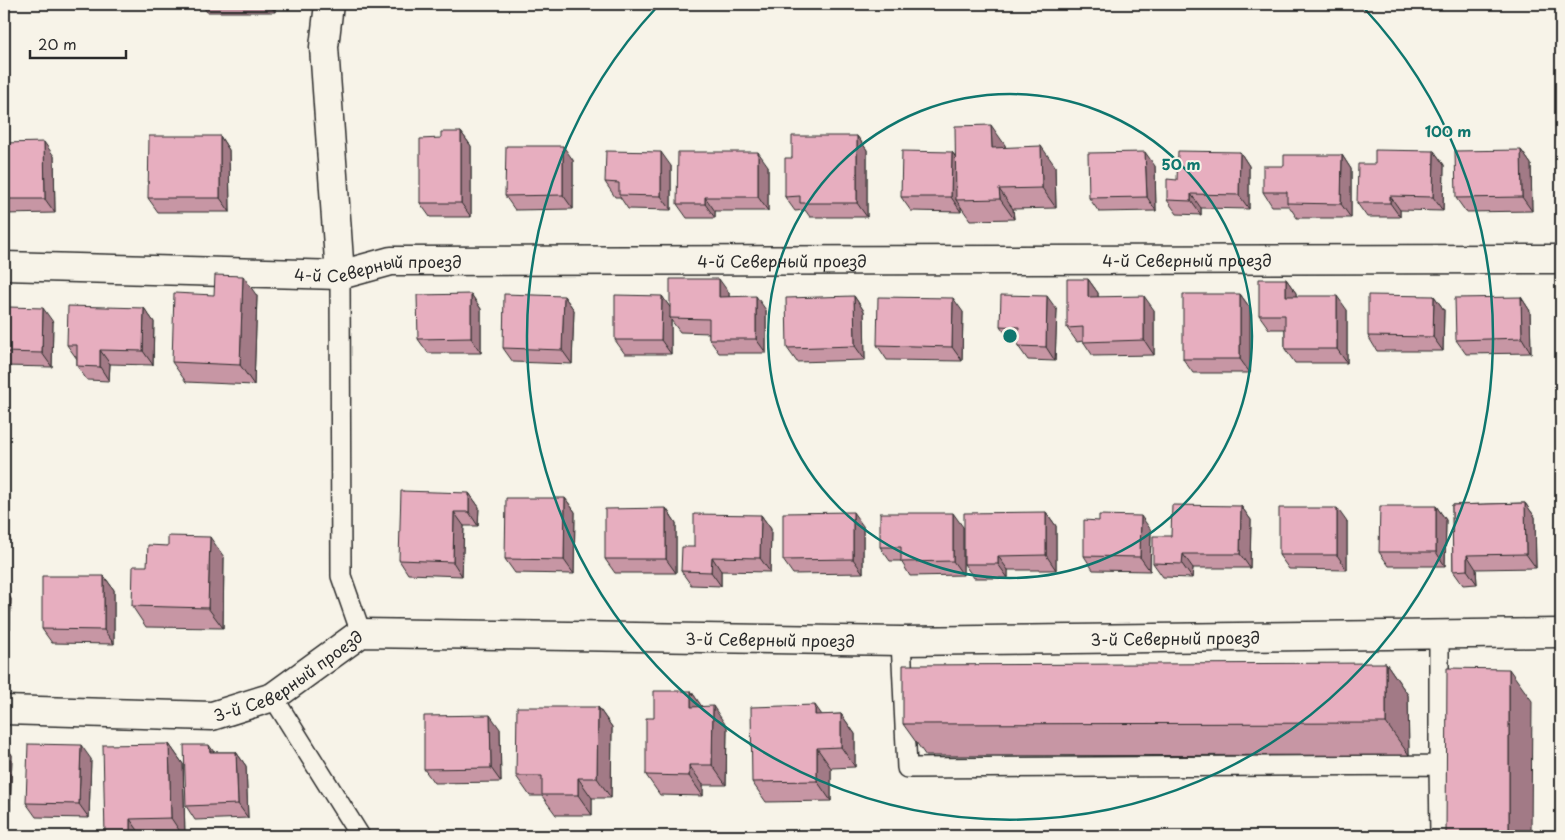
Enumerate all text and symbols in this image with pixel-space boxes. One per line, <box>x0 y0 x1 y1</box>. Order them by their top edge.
scale bar <box>30 28 126 60</box>
text: 20 m <box>38 32 77 55</box>
text: 100 m <box>1425 119 1471 142</box>
text: 50 m <box>1162 152 1200 175</box>
street label: 4-й Северный проезд <box>1102 247 1272 272</box>
street label: 4-й Северный проезд <box>697 248 867 272</box>
street label: 4-й Северный проезд <box>294 249 462 287</box>
centre of rings <box>1001 327 1019 345</box>
street label: 3-й Северный проезд <box>210 624 367 727</box>
street label: 3-й Северный проезд <box>1090 625 1260 651</box>
street label: 3-й Северный проезд <box>685 626 855 652</box>

